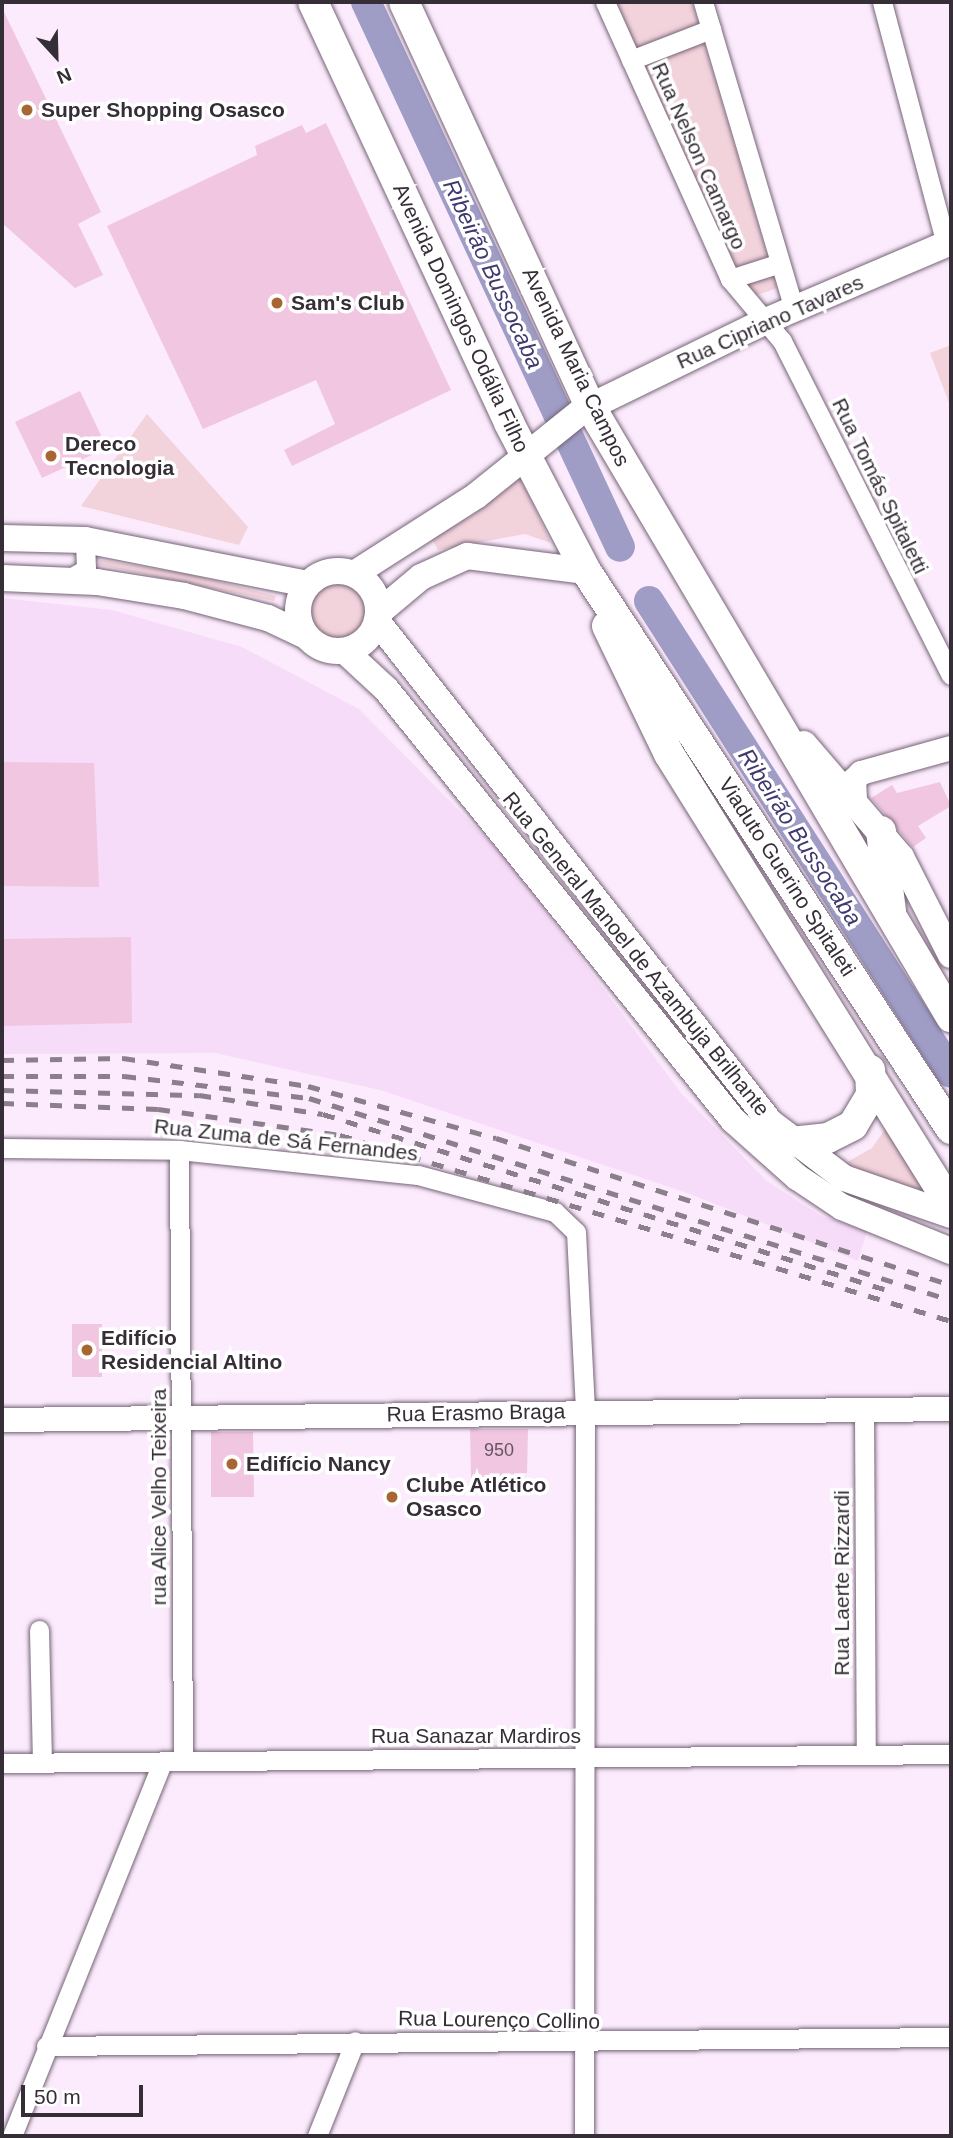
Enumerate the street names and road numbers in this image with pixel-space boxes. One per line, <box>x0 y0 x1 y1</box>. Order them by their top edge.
street label: Rua Nelson Camargo <box>646 59 752 253</box>
street label: Avenida Domingos Odália Filho <box>388 180 534 456</box>
street label: Avenida Maria Campos <box>517 264 635 470</box>
street label: Rua Cipriano Tavares <box>673 269 867 375</box>
street label: Rua Tomás Spitaletti <box>826 394 934 578</box>
street label: Viaduto Guerino Spitaleti <box>713 773 861 981</box>
street label: Rua General Manoel de Azambuja Brilhante <box>497 786 775 1122</box>
street label: Rua Zuma de Sá Fernandes <box>153 1114 419 1166</box>
street label: rua Alice Velho Teixeira <box>146 1388 172 1606</box>
street label: Rua Erasmo Braga <box>387 1399 565 1427</box>
street label: Rua Laerte Rizzardi <box>829 1490 855 1676</box>
street label: Rua Sanazar Mardiros <box>371 1723 581 1749</box>
street label: Rua Lourenço Collino <box>398 2006 600 2034</box>

